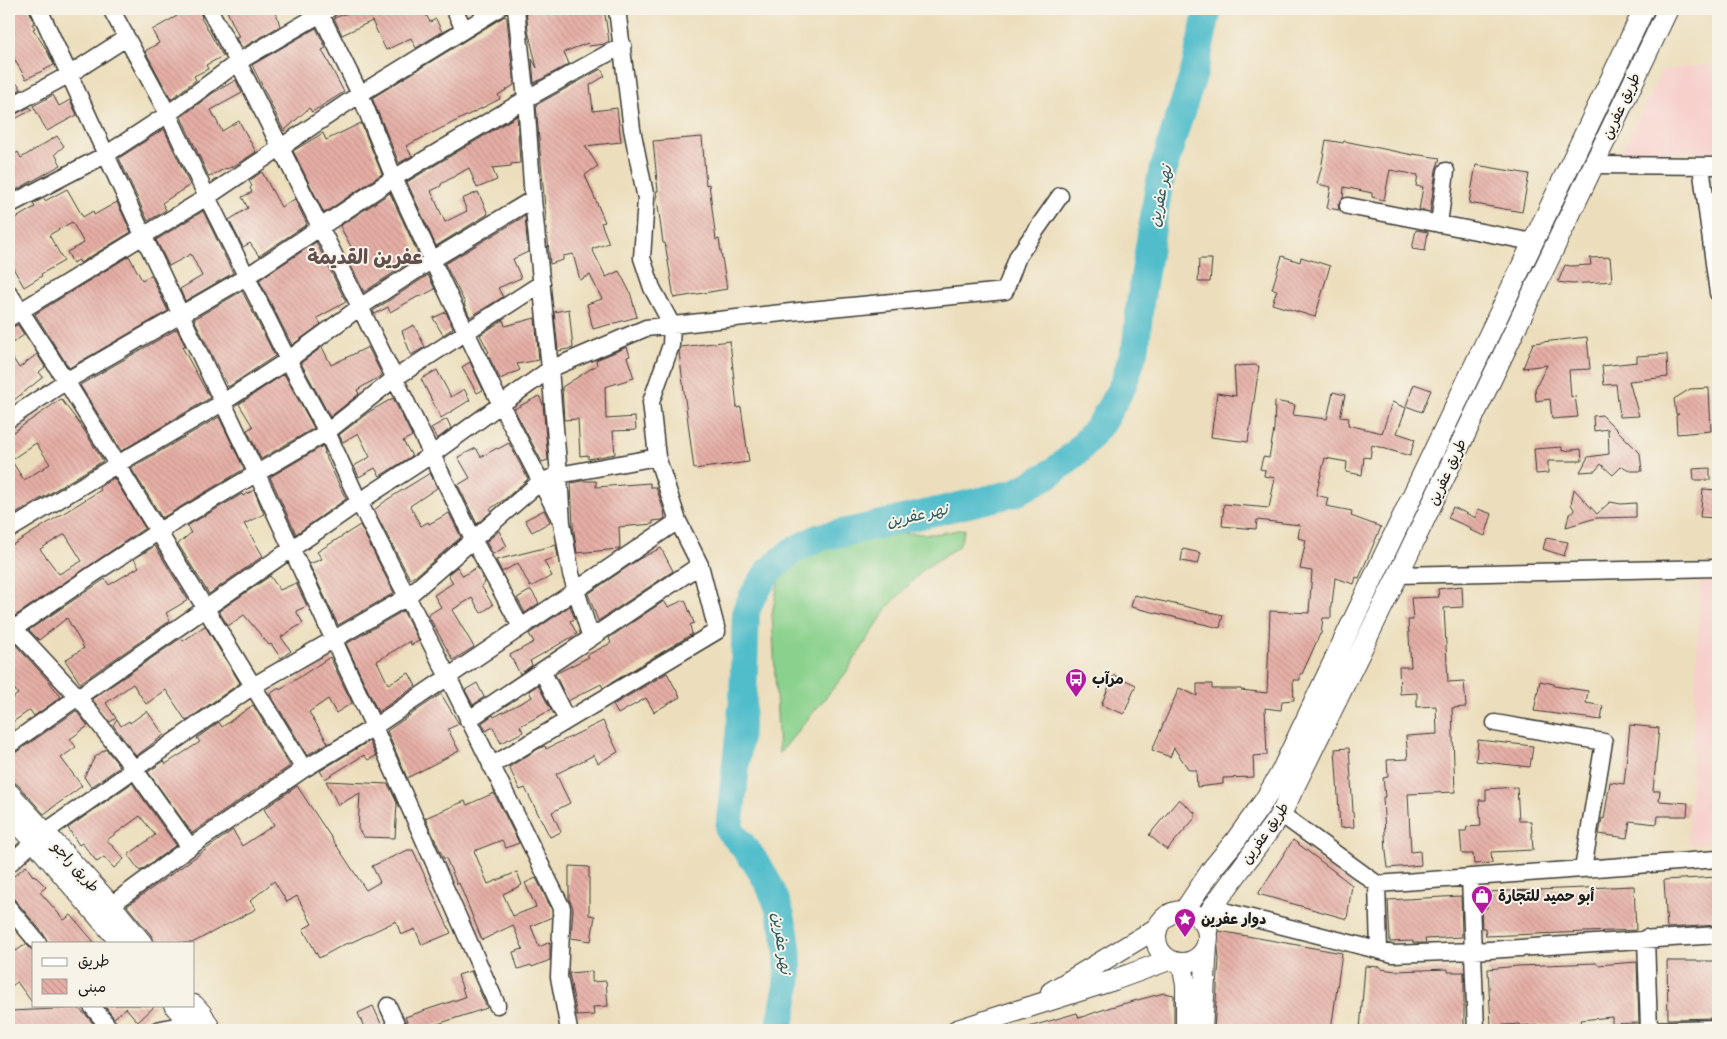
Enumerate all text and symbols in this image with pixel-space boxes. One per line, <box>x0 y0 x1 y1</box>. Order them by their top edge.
street label: طريق عفرين <box>1594 68 1648 144</box>
water label: نهر عفرين <box>1139 160 1181 230</box>
district label: عفرين القديمة <box>307 240 423 275</box>
street label: طريق عفرين <box>1420 434 1474 510</box>
water label: نهر عفرين <box>883 494 953 536</box>
place label: مرآب <box>1092 666 1124 692</box>
bus stop icon: مرآب <box>1064 667 1088 698</box>
street label: طريق عفرين <box>1234 796 1296 870</box>
street label: طريق راجو <box>45 835 106 899</box>
place label: أبو حميد للتجارة <box>1498 883 1595 909</box>
shop icon: أبو حميد للتجارة <box>1470 884 1494 915</box>
place label: دوار عفرين <box>1201 906 1266 932</box>
place icon: دوار عفرين <box>1173 907 1197 938</box>
water label: نهر عفرين <box>763 910 801 978</box>
legend <box>32 942 195 1006</box>
text: طريق <box>78 948 110 974</box>
text: مبنى <box>78 974 106 1000</box>

